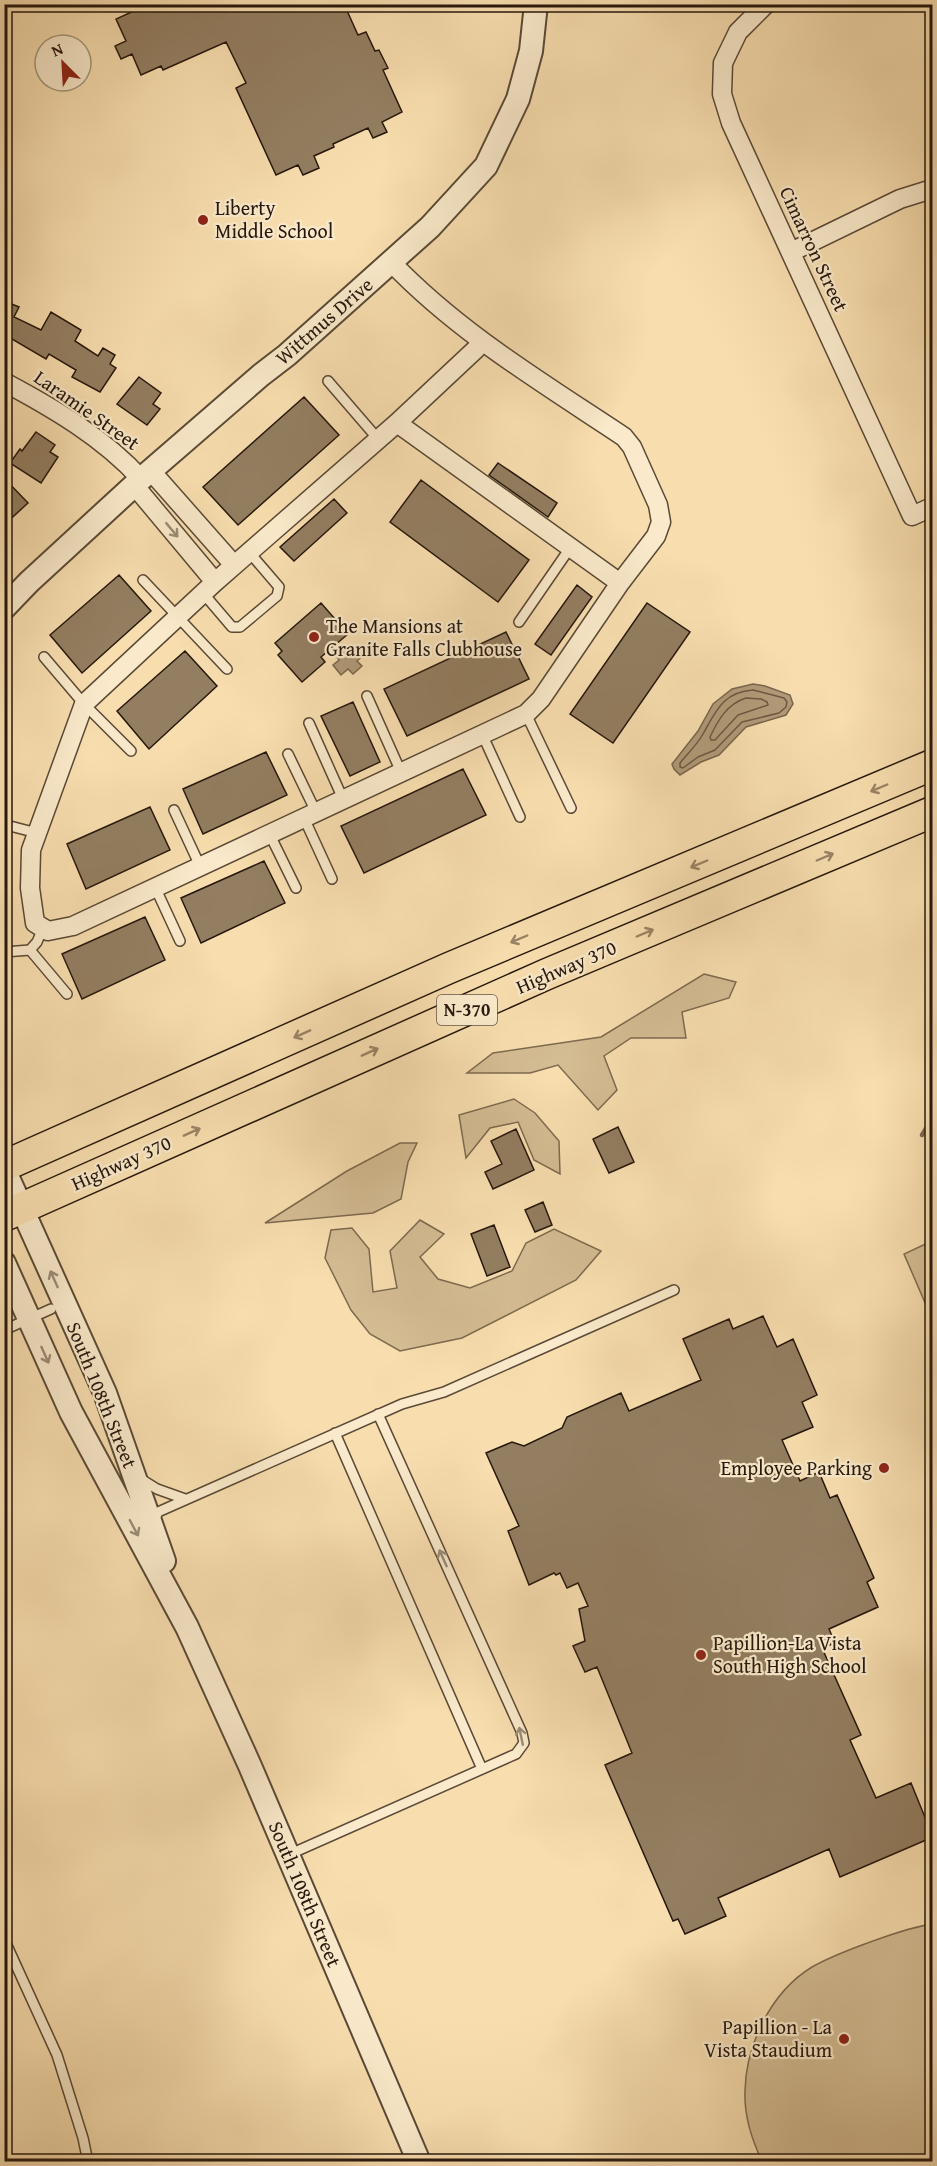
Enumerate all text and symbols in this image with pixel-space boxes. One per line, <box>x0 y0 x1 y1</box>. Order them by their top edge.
north arrow <box>33 33 93 93</box>
text: N <box>47 36 67 62</box>
street label: Cimarron Street <box>773 182 856 316</box>
place label: Liberty Middle School <box>215 193 334 245</box>
marker: Liberty Middle School <box>196 213 210 227</box>
street label: Wittmus Drive <box>268 270 379 371</box>
street label: Laramie Street <box>29 362 146 457</box>
one-way arrow <box>165 522 178 538</box>
place label: The Mansions at Granite Falls Clubhouse <box>326 611 522 663</box>
marker: The Mansions at Granite Falls Clubhouse <box>307 630 321 644</box>
one-way arrow <box>870 783 888 794</box>
one-way arrow <box>815 851 834 862</box>
one-way arrow <box>690 859 709 870</box>
one-way arrow <box>636 927 654 938</box>
street label: Highway 370 <box>511 932 621 1001</box>
one-way arrow <box>510 934 529 945</box>
road number: N-370 <box>437 995 497 1025</box>
one-way arrow <box>293 1028 311 1040</box>
one-way arrow <box>361 1046 379 1058</box>
one-way arrow <box>183 1125 201 1136</box>
street label: Highway 370 <box>66 1128 175 1197</box>
one-way arrow <box>48 1270 59 1288</box>
street label: South 108th Street <box>60 1317 145 1472</box>
one-way arrow <box>40 1345 52 1363</box>
place label: Employee Parking <box>721 1453 872 1482</box>
marker: Employee Parking <box>877 1461 891 1475</box>
one-way arrow <box>129 1519 140 1537</box>
one-way arrow <box>436 1550 448 1568</box>
place label: Papillion-La Vista South High School <box>713 1628 867 1680</box>
marker: Papillion-La Vista South High School <box>694 1648 708 1662</box>
one-way arrow <box>515 1727 526 1746</box>
street label: South 108th Street <box>262 1816 349 1971</box>
place label: Papillion - La Vista Staudium <box>704 2012 833 2064</box>
marker: Papillion - La Vista Staudium <box>837 2032 851 2046</box>

